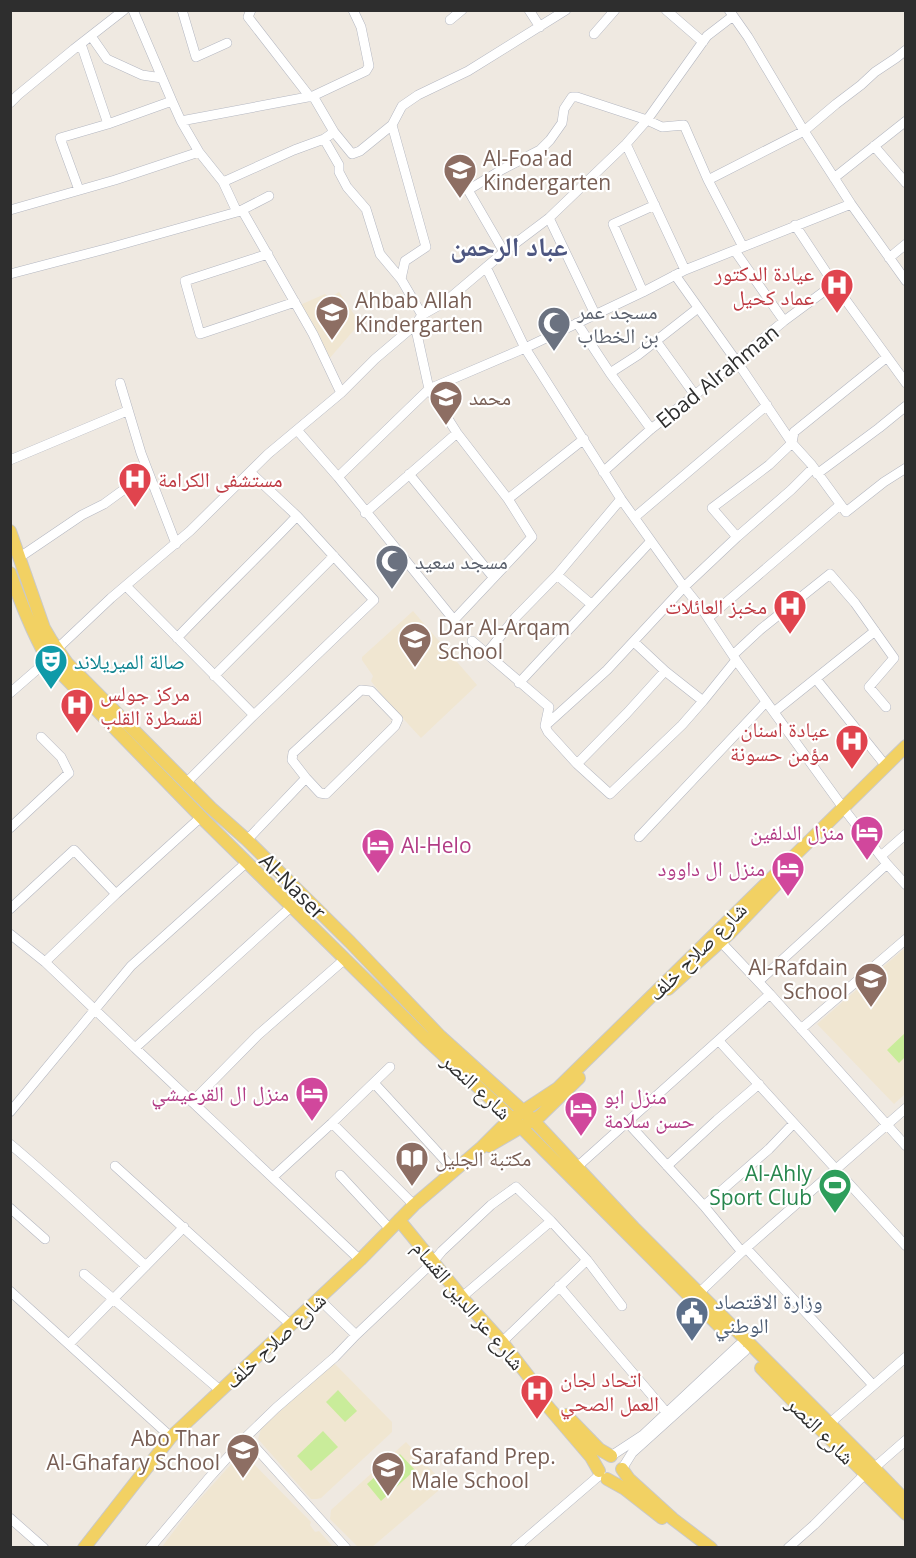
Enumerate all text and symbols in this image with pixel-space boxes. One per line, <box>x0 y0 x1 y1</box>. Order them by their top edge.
place label: Al-Foa'ad Kindergarten <box>483 144 611 196</box>
school or university icon: Al-Foa'ad Kindergarten <box>442 152 478 199</box>
district label: عباد الرحمن <box>450 227 568 264</box>
place label: عيادة الدكتور عماد كحيل <box>713 259 814 311</box>
hospital icon: عيادة الدكتور عماد كحيل <box>819 267 855 314</box>
place label: Ahbab Allah Kindergarten <box>355 286 483 338</box>
school or university icon: Ahbab Allah Kindergarten <box>314 294 350 341</box>
place label: مسجد عمر بن الخطاب <box>576 297 659 349</box>
mosque icon: مسجد عمر بن الخطاب <box>536 305 572 352</box>
street label: Ebad Alrahman <box>650 318 784 434</box>
school or university icon: محمد <box>428 379 464 426</box>
place label: محمد <box>469 383 511 411</box>
hospital icon: مستشفى الكرامة <box>117 461 153 508</box>
place label: مستشفى الكرامة <box>158 465 283 493</box>
mosque icon: مسجد سعيد <box>374 543 410 590</box>
place label: مسجد سعيد <box>415 547 508 575</box>
hospital icon: مخبز العائلات <box>772 588 808 635</box>
place label: مخبز العائلات <box>665 592 767 620</box>
place label: Dar Al-Arqam School <box>438 613 570 665</box>
school or university icon: Dar Al-Arqam School <box>397 621 433 668</box>
theatre icon: صالة الميريلاند <box>33 643 69 690</box>
place label: صالة الميريلاند <box>74 647 185 675</box>
place label: مركز جولس لقسطرة القلب <box>100 679 202 731</box>
hospital icon: مركز جولس لقسطرة القلب <box>59 687 95 734</box>
place label: عيادة اسنان مؤمن حسونة <box>730 715 829 767</box>
hospital icon: عيادة اسنان مؤمن حسونة <box>834 723 870 770</box>
hotel icon: منزل الدلفين <box>849 814 885 861</box>
place label: منزل الدلفين <box>750 818 844 846</box>
hotel icon: Al-Helo <box>360 827 396 874</box>
place label: Al-Helo <box>401 831 472 859</box>
street label: Al-Naser <box>254 847 333 926</box>
hotel icon: منزل ال داوود <box>770 850 806 897</box>
place label: منزل ال داوود <box>658 854 765 882</box>
street label: شارع صلاح خلف <box>641 895 753 1007</box>
place label: Al-Rafdain School <box>748 953 848 1005</box>
school or university icon: Al-Rafdain School <box>853 961 889 1008</box>
street label: شارع النصر <box>435 1046 518 1125</box>
hotel icon: منزل ال القرعيشي <box>294 1075 330 1122</box>
place label: منزل ال القرعيشي <box>151 1079 289 1110</box>
place label: منزل ابو حسن سلامة <box>604 1082 695 1134</box>
hotel icon: منزل ابو حسن سلامة <box>563 1090 599 1137</box>
library icon: مكتبة الجليل <box>394 1140 430 1187</box>
place label: مكتبة الجليل <box>435 1144 531 1172</box>
place label: Al-Ahly Sport Club <box>709 1159 812 1211</box>
sports icon: Al-Ahly Sport Club <box>817 1167 853 1214</box>
street label: شارع عز الدين القسام <box>406 1234 532 1376</box>
street label: شارع صلاح خلف <box>218 1286 332 1394</box>
place label: وزارة الاقتصاد الوطني <box>715 1287 823 1342</box>
public building icon: وزارة الاقتصاد الوطني <box>674 1295 710 1342</box>
place label: اتحاد لجان العمل الصحي <box>560 1365 659 1420</box>
hospital icon: اتحاد لجان العمل الصحي <box>519 1373 555 1420</box>
street label: شارع النصر <box>780 1389 861 1470</box>
place label: Abo Thar Al-Ghafary School <box>47 1424 220 1476</box>
school or university icon: Abo Thar Al-Ghafary School <box>225 1432 261 1479</box>
place label: Sarafand Prep. Male School <box>411 1442 556 1494</box>
school or university icon: Sarafand Prep. Male School <box>370 1450 406 1497</box>

